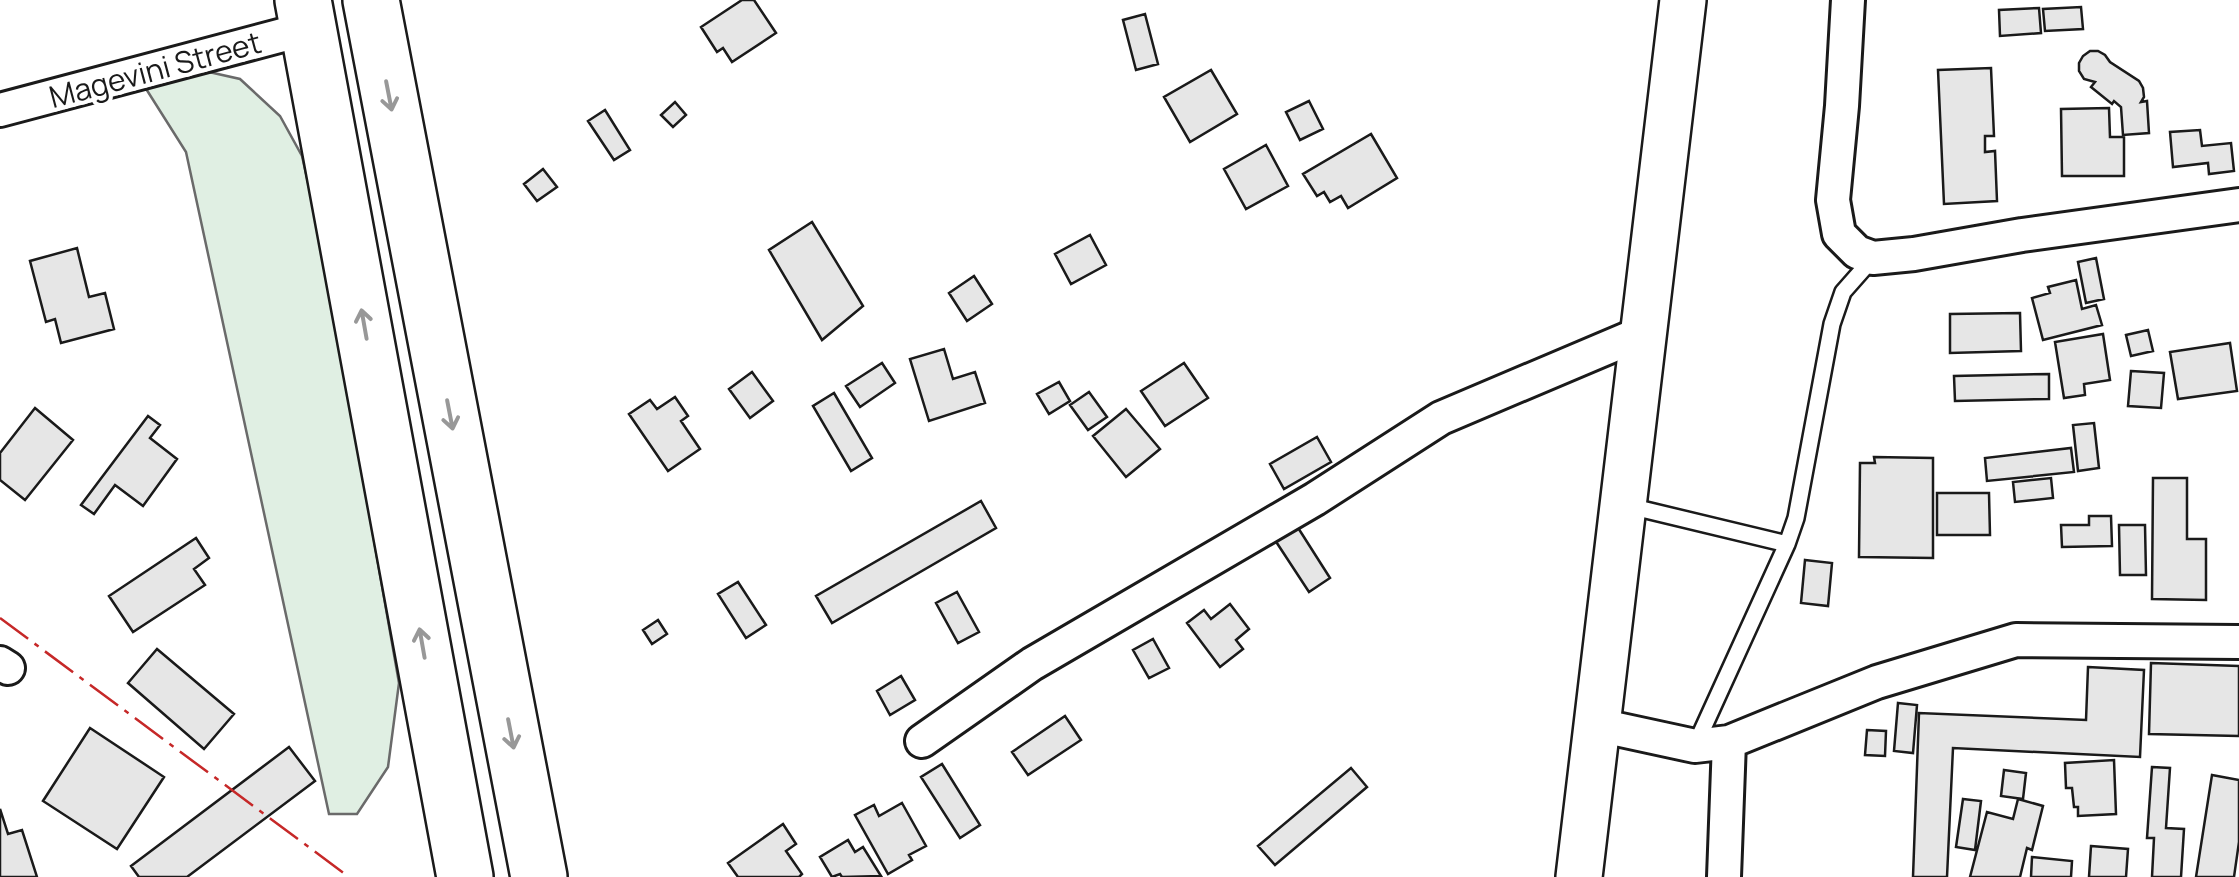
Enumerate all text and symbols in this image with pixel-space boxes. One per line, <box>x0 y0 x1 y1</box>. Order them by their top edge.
street label: Magevini Street <box>45 21 265 117</box>
one-way arrow <box>381 79 400 111</box>
one-way arrow <box>354 308 373 341</box>
one-way arrow <box>442 398 461 430</box>
one-way arrow <box>412 628 431 660</box>
one-way arrow <box>503 717 522 749</box>

